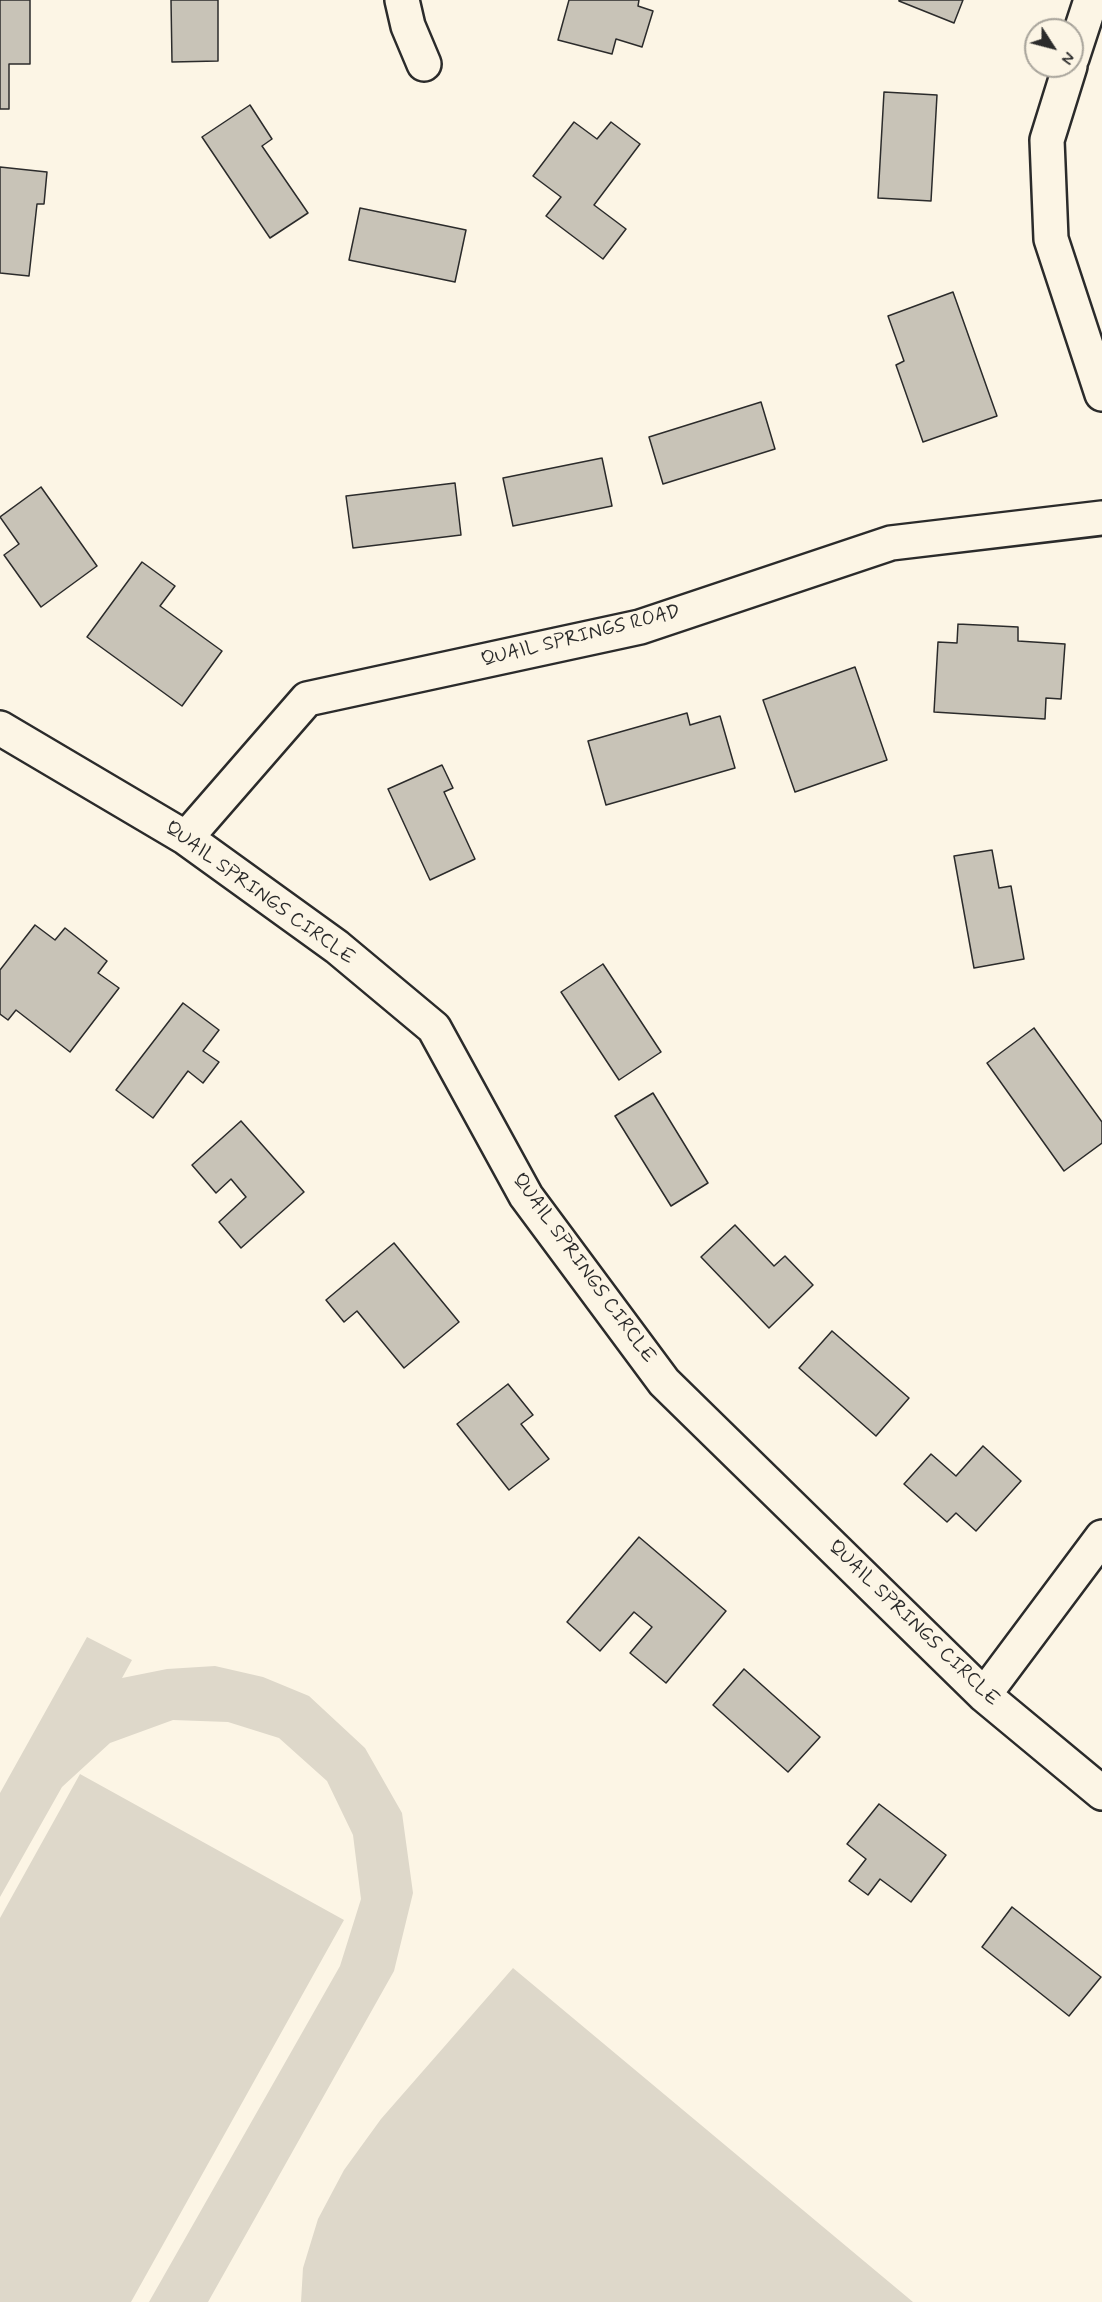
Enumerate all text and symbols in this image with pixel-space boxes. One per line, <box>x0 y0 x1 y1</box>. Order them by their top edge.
north arrow <box>1024 18 1084 78</box>
text: N <box>1056 47 1079 68</box>
street label: QUAIL SPRINGS ROAD <box>479 601 683 673</box>
street label: QUAIL SPRINGS CIRCLE <box>159 817 359 971</box>
street label: QUAIL SPRINGS CIRCLE <box>506 1169 660 1369</box>
street label: QUAIL SPRINGS CIRCLE <box>822 1536 1004 1712</box>

